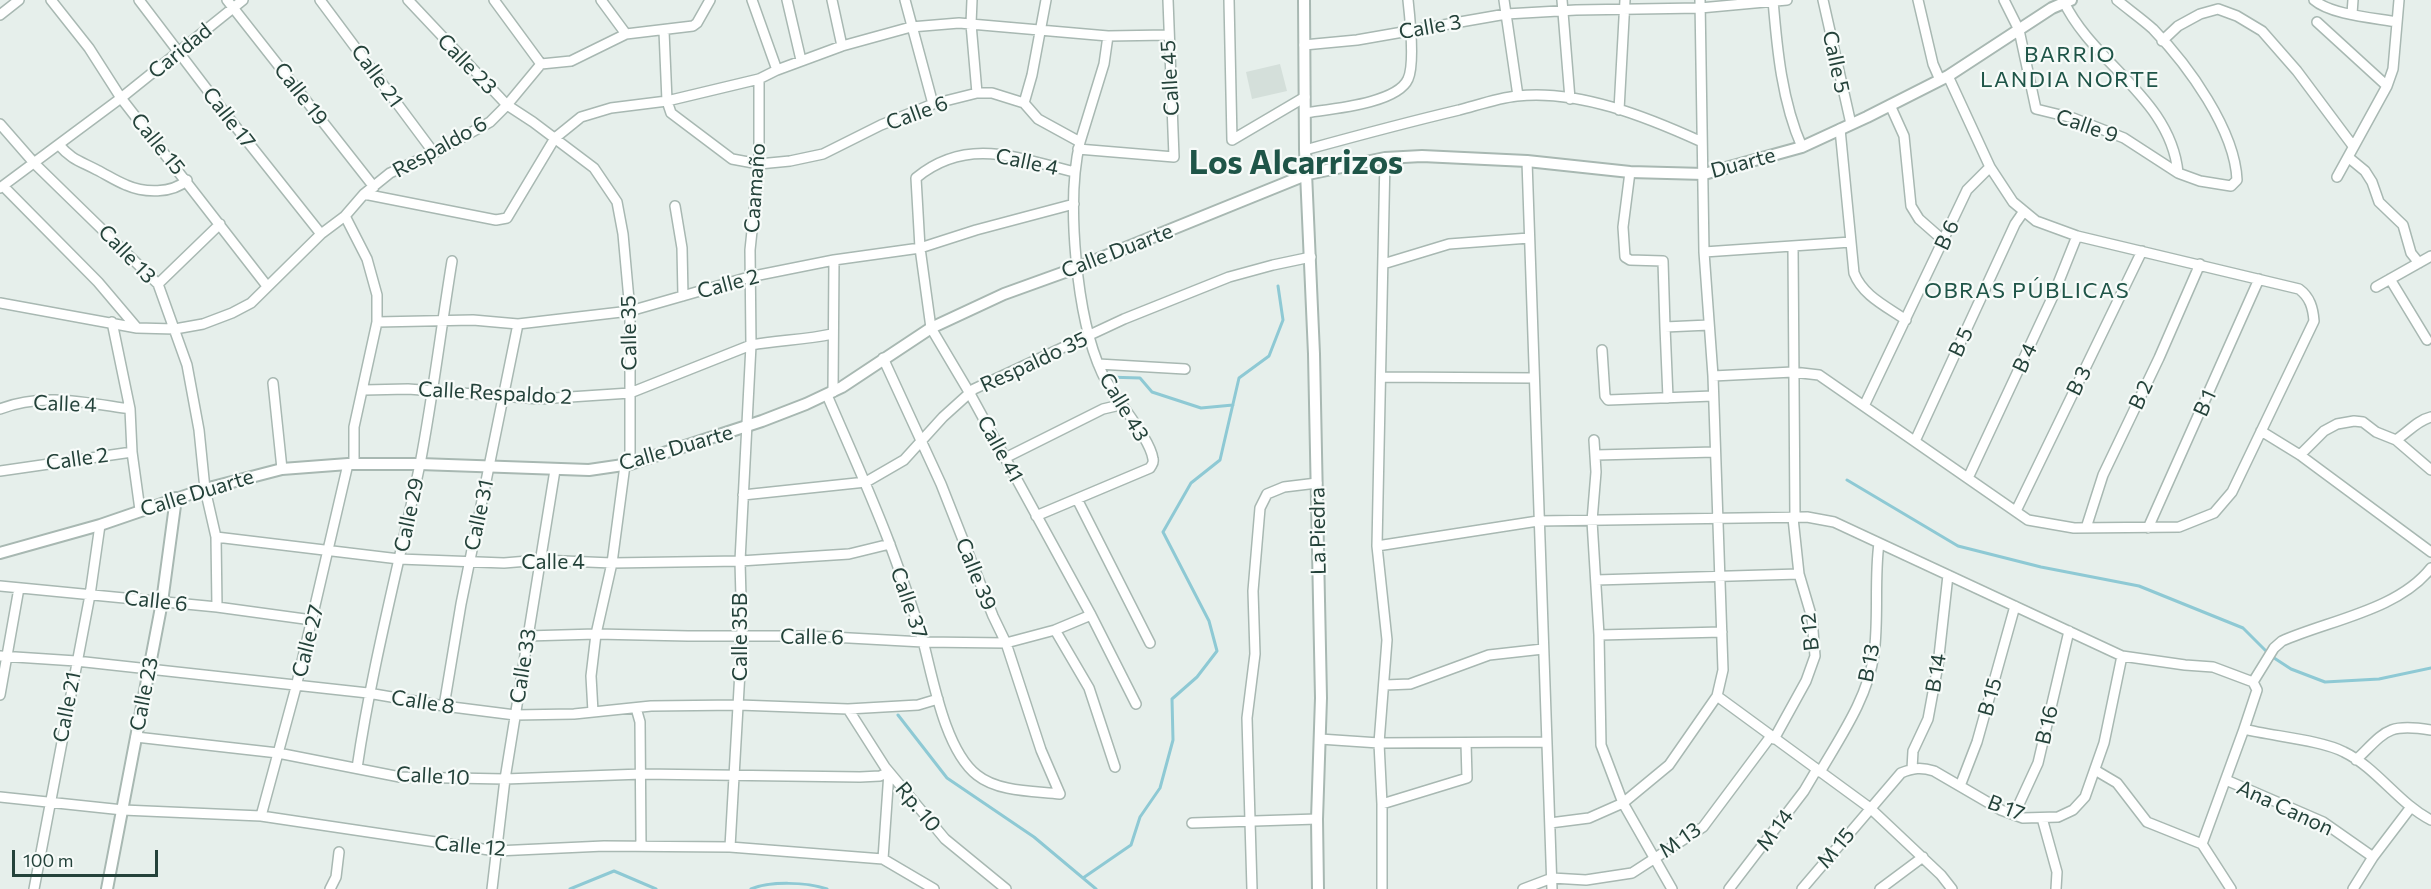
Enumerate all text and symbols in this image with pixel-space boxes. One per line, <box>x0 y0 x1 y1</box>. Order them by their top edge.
street label: Calle 3 <box>1397 9 1463 45</box>
street label: Caridad <box>143 18 217 84</box>
street label: Calle 23 <box>432 28 502 100</box>
street label: Calle 5 <box>1817 28 1855 96</box>
street label: Calle 45 <box>1155 39 1185 117</box>
street label: Calle 21 <box>346 40 408 112</box>
district label: BARRIO LANDIA NORTE <box>1980 42 2160 94</box>
street label: Calle 19 <box>269 58 333 130</box>
street label: Calle 17 <box>197 82 261 154</box>
street label: Calle 6 <box>883 90 951 136</box>
street label: Calle 9 <box>2053 104 2121 148</box>
street label: Calle 15 <box>125 108 191 180</box>
street label: Respaldo 6 <box>388 111 492 183</box>
street label: Caamaño <box>739 142 771 234</box>
street label: Duarte <box>1708 142 1778 184</box>
street label: Calle 4 <box>993 143 1061 181</box>
district label: Los Alcarrizos <box>1189 143 1403 183</box>
street label: B 6 <box>1929 216 1965 254</box>
street label: Calle Duarte <box>1058 218 1176 284</box>
street label: Calle 13 <box>93 219 161 289</box>
street label: Calle 2 <box>694 264 762 304</box>
district label: OBRAS PÚBLICAS <box>1924 278 2130 304</box>
street label: Calle 35 <box>616 295 642 371</box>
street label: B 5 <box>1943 323 1979 361</box>
street label: Respaldo 35 <box>976 326 1092 398</box>
street label: B 4 <box>2007 339 2043 377</box>
street label: B 3 <box>2061 362 2097 400</box>
street label: Calle 43 <box>1094 368 1154 446</box>
street label: Calle Respaldo 2 <box>417 376 573 410</box>
street label: B 2 <box>2123 376 2159 414</box>
street label: B 1 <box>2188 386 2222 420</box>
street label: Calle 4 <box>33 390 97 418</box>
street label: Calle 41 <box>972 411 1028 487</box>
street label: Calle Duarte <box>616 420 736 476</box>
street label: Calle 2 <box>44 442 110 476</box>
street label: Calle Duarte <box>137 464 257 522</box>
street label: Calle 29 <box>389 475 429 555</box>
street label: Calle 31 <box>459 477 499 553</box>
street label: La Piedra <box>1305 487 1331 575</box>
street label: Calle 39 <box>950 534 1002 614</box>
street label: Calle 4 <box>521 549 585 575</box>
street label: Calle 37 <box>885 564 933 642</box>
street label: Calle 6 <box>123 585 189 617</box>
street label: Calle 35B <box>727 593 753 681</box>
street label: Calle 27 <box>287 602 329 680</box>
street label: B 12 <box>1795 612 1825 652</box>
street label: Calle 6 <box>780 624 844 650</box>
street label: Calle 33 <box>505 627 541 705</box>
street label: B 13 <box>1853 642 1885 684</box>
street label: B 14 <box>1920 652 1952 694</box>
street label: Calle 23 <box>124 655 164 733</box>
street label: Calle 21 <box>48 669 86 745</box>
street label: B 15 <box>1973 675 2007 719</box>
street label: Calle 8 <box>389 685 457 719</box>
street label: B 16 <box>2030 703 2064 747</box>
street label: Calle 10 <box>395 761 471 791</box>
street label: Ana Canon <box>2233 775 2337 841</box>
street label: Rp. 10 <box>890 777 946 837</box>
street label: B 17 <box>1984 789 2028 827</box>
street label: M 14 <box>1751 804 1799 856</box>
street label: M 13 <box>1654 817 1706 863</box>
street label: M 15 <box>1812 823 1860 873</box>
street label: Calle 12 <box>433 830 507 862</box>
scale bar <box>15 838 160 876</box>
text: 100 m <box>23 849 73 871</box>

